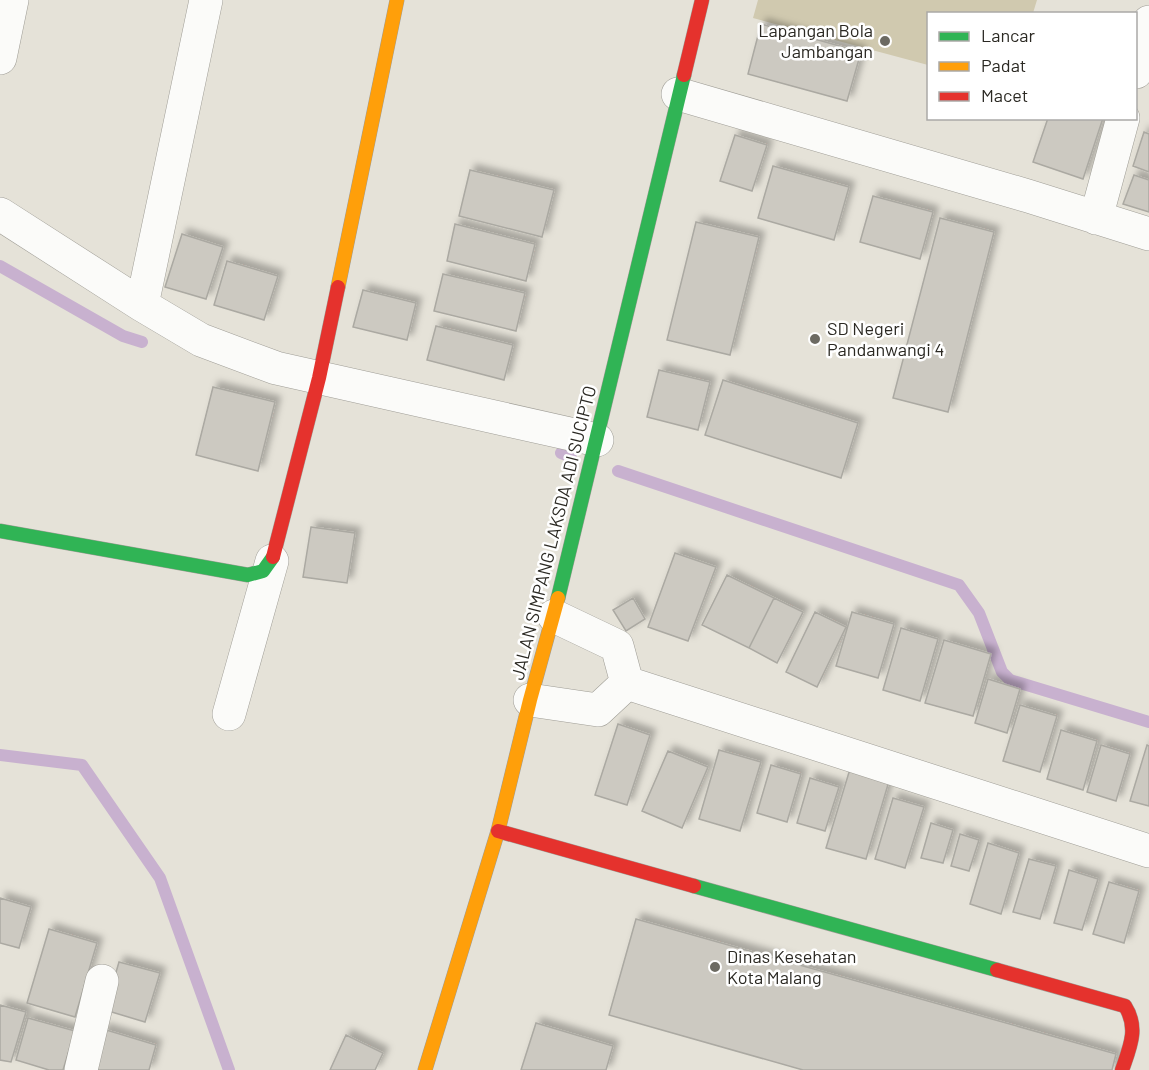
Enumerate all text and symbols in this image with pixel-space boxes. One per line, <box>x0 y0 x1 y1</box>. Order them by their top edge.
legend <box>927 12 1137 120</box>
place label: Lapangan Bola Jambangan <box>758 19 873 62</box>
text: Lancar <box>981 24 1036 46</box>
marker: Lapangan Bola Jambangan <box>878 34 892 48</box>
text: Padat <box>981 54 1026 76</box>
text: Macet <box>981 84 1028 106</box>
place label: SD Negeri Pandanwangi 4 <box>827 317 944 360</box>
marker: SD Negeri Pandanwangi 4 <box>808 332 822 346</box>
street label: JALAN SIMPANG LAKSDA ADI SUCIPTO <box>506 383 600 682</box>
place label: Dinas Kesehatan Kota Malang <box>727 945 857 988</box>
marker: Dinas Kesehatan Kota Malang <box>708 960 722 974</box>

